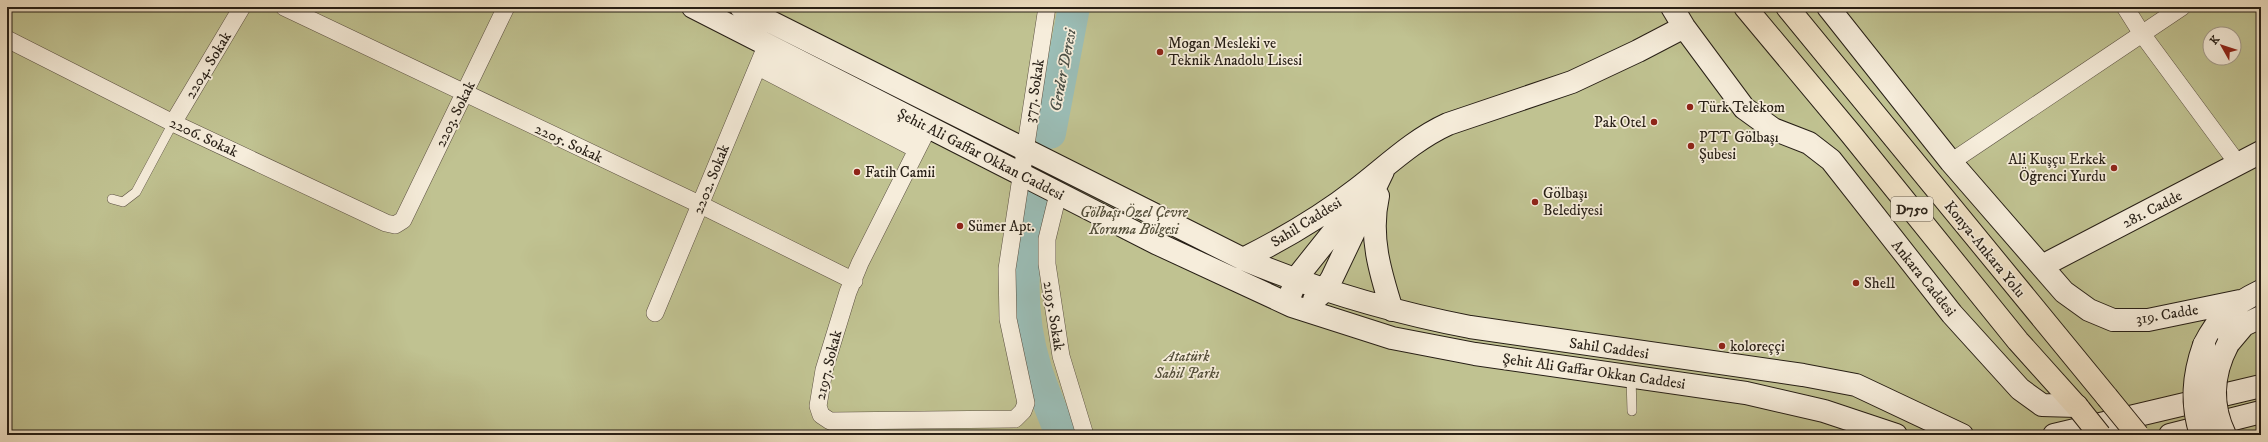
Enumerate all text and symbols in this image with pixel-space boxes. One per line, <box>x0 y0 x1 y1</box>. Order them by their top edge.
water label: Gerder Deresi <box>1045 26 1081 113</box>
north arrow <box>2202 26 2242 66</box>
street label: 2204. Sokak <box>181 28 236 102</box>
text: K <box>2207 33 2223 48</box>
place label: Mogan Mesleki ve Teknik Anadolu Lisesi <box>1168 34 1302 70</box>
marker: Mogan Mesleki ve Teknik Anadolu Lisesi <box>1155 47 1165 57</box>
street label: 377. Sokak <box>1020 57 1049 124</box>
street label: 2203. Sokak <box>431 77 480 151</box>
place label: Türk Telekom <box>1698 98 1785 117</box>
marker: Türk Telekom <box>1685 102 1695 112</box>
street label: Şehit Ali Gaffar Okkan Caddesi <box>894 104 1067 205</box>
street label: 2206. Sokak <box>166 113 242 162</box>
place label: Pak Otel <box>1594 113 1646 132</box>
marker: Pak Otel <box>1649 117 1659 127</box>
street label: 2205. Sokak <box>532 119 606 168</box>
place label: PTT Gölbaşı Şubesi <box>1699 128 1779 164</box>
street label: 2202. Sokak <box>689 141 734 217</box>
marker: PTT Gölbaşı Şubesi <box>1686 141 1696 151</box>
place label: Ali Kuşçu Erkek Öğrenci Yurdu <box>2008 150 2107 186</box>
place label: Fatih Camii <box>865 163 935 182</box>
marker: Ali Kuşçu Erkek Öğrenci Yurdu <box>2109 163 2119 173</box>
marker: Fatih Camii <box>852 167 862 177</box>
place label: Gölbaşı Belediyesi <box>1543 184 1603 220</box>
street label: 281. Cadde <box>2119 186 2185 233</box>
street label: Sahil Caddesi <box>1267 193 1345 252</box>
marker: Gölbaşı Belediyesi <box>1530 197 1540 207</box>
road number: D750 <box>1891 197 1933 221</box>
street label: Konya-Ankara Yolu <box>1940 197 2029 301</box>
park label: Gölbaşı Özel Çevre Koruma Bölgesi <box>1080 203 1189 239</box>
place label: Sümer Apt. <box>968 217 1035 236</box>
marker: Sümer Apt. <box>955 221 965 231</box>
street label: Ankara Caddesi <box>1887 236 1960 320</box>
place label: Shell <box>1864 274 1895 293</box>
marker: Shell <box>1851 278 1861 288</box>
street label: 2195. Sokak <box>1039 280 1068 353</box>
street label: 319. Cadde <box>2135 300 2200 329</box>
street label: 2197. Sokak <box>811 328 846 402</box>
street label: Sahil Caddesi <box>1568 334 1650 363</box>
place label: koloreççi <box>1730 337 1785 356</box>
marker: koloreççi <box>1717 341 1727 351</box>
park label: Atatürk Sahil Parkı <box>1153 347 1220 383</box>
street label: Şehit Ali Gaffar Okkan Caddesi <box>1501 349 1687 394</box>

